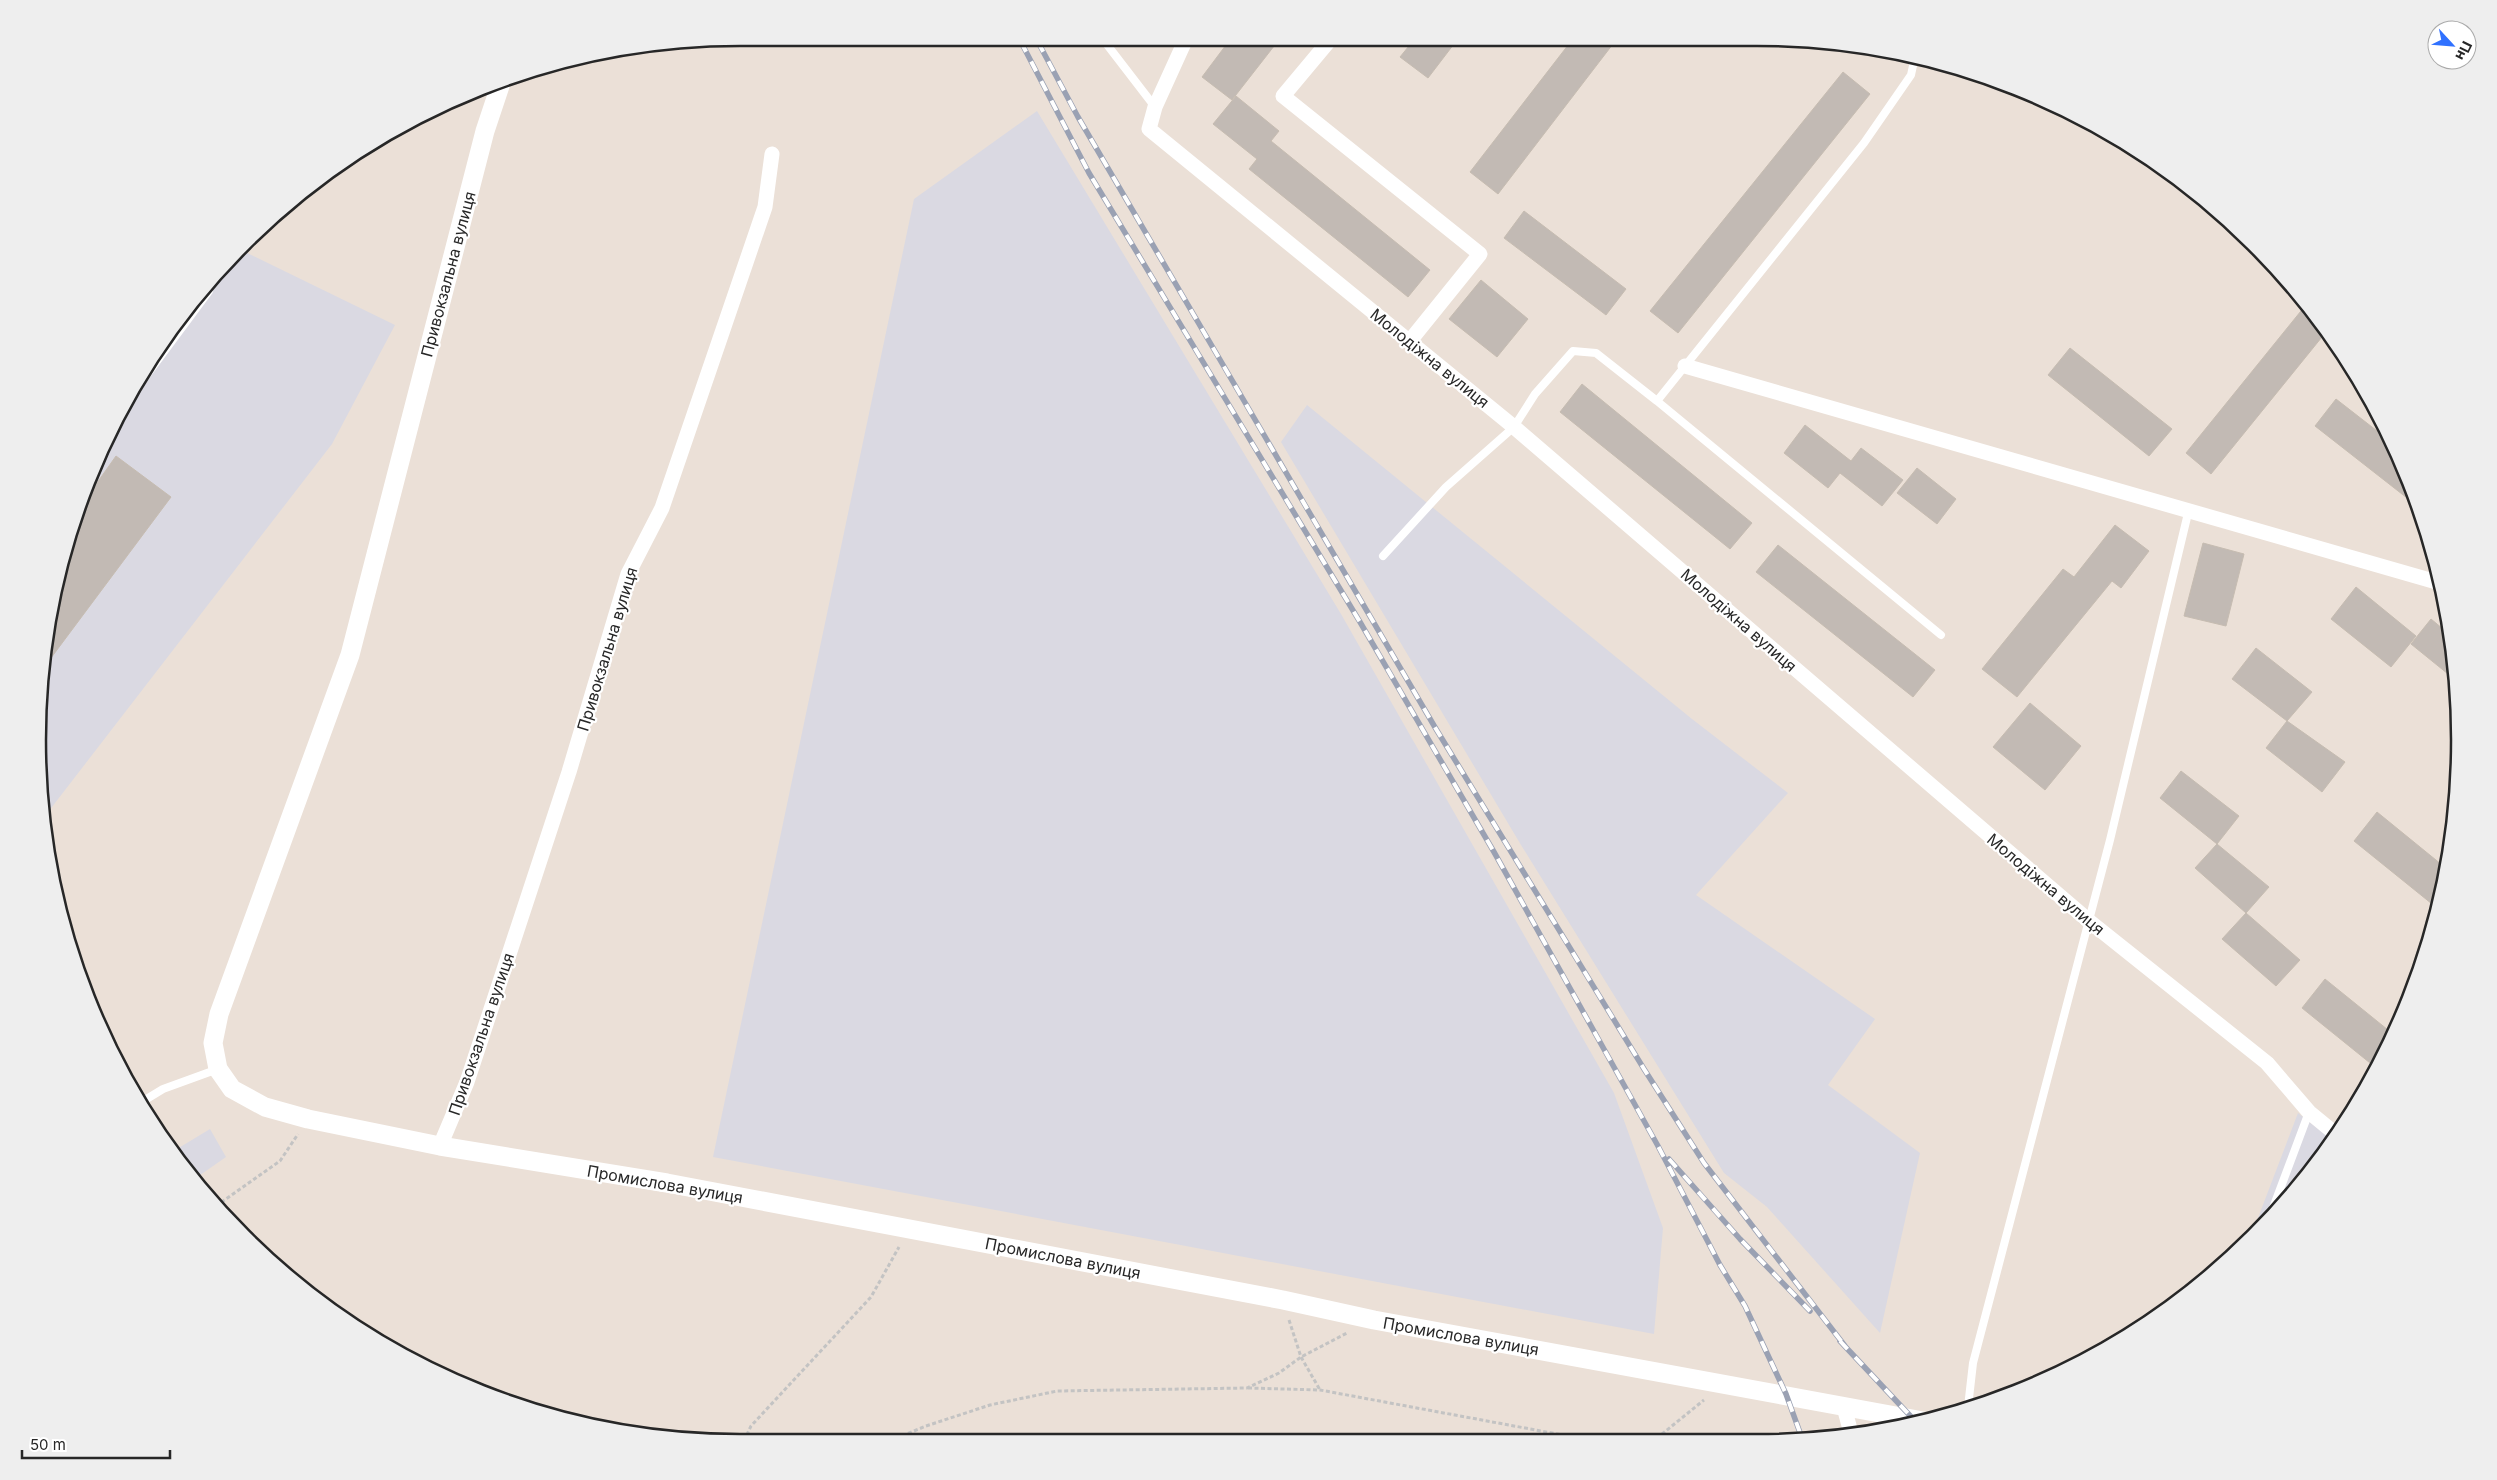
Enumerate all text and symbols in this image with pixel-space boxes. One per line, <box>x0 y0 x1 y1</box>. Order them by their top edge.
north arrow <box>2427 20 2477 70</box>
text: Пн <box>2452 39 2476 63</box>
street label: Привокзальна вулиця <box>416 189 480 359</box>
street label: Молодіжна вулиця <box>1367 304 1493 412</box>
street label: Молодіжна вулиця <box>1677 564 1801 676</box>
street label: Привокзальна вулиця <box>573 565 641 733</box>
street label: Молодіжна вулиця <box>1983 829 2109 939</box>
street label: Привокзальна вулиця <box>444 950 518 1118</box>
street label: Промислова вулиця <box>586 1160 744 1208</box>
street label: Промислова вулиця <box>984 1233 1142 1283</box>
street label: Промислова вулиця <box>1382 1312 1540 1360</box>
scale bar <box>22 1428 170 1460</box>
text: 50 m <box>30 1435 66 1454</box>

